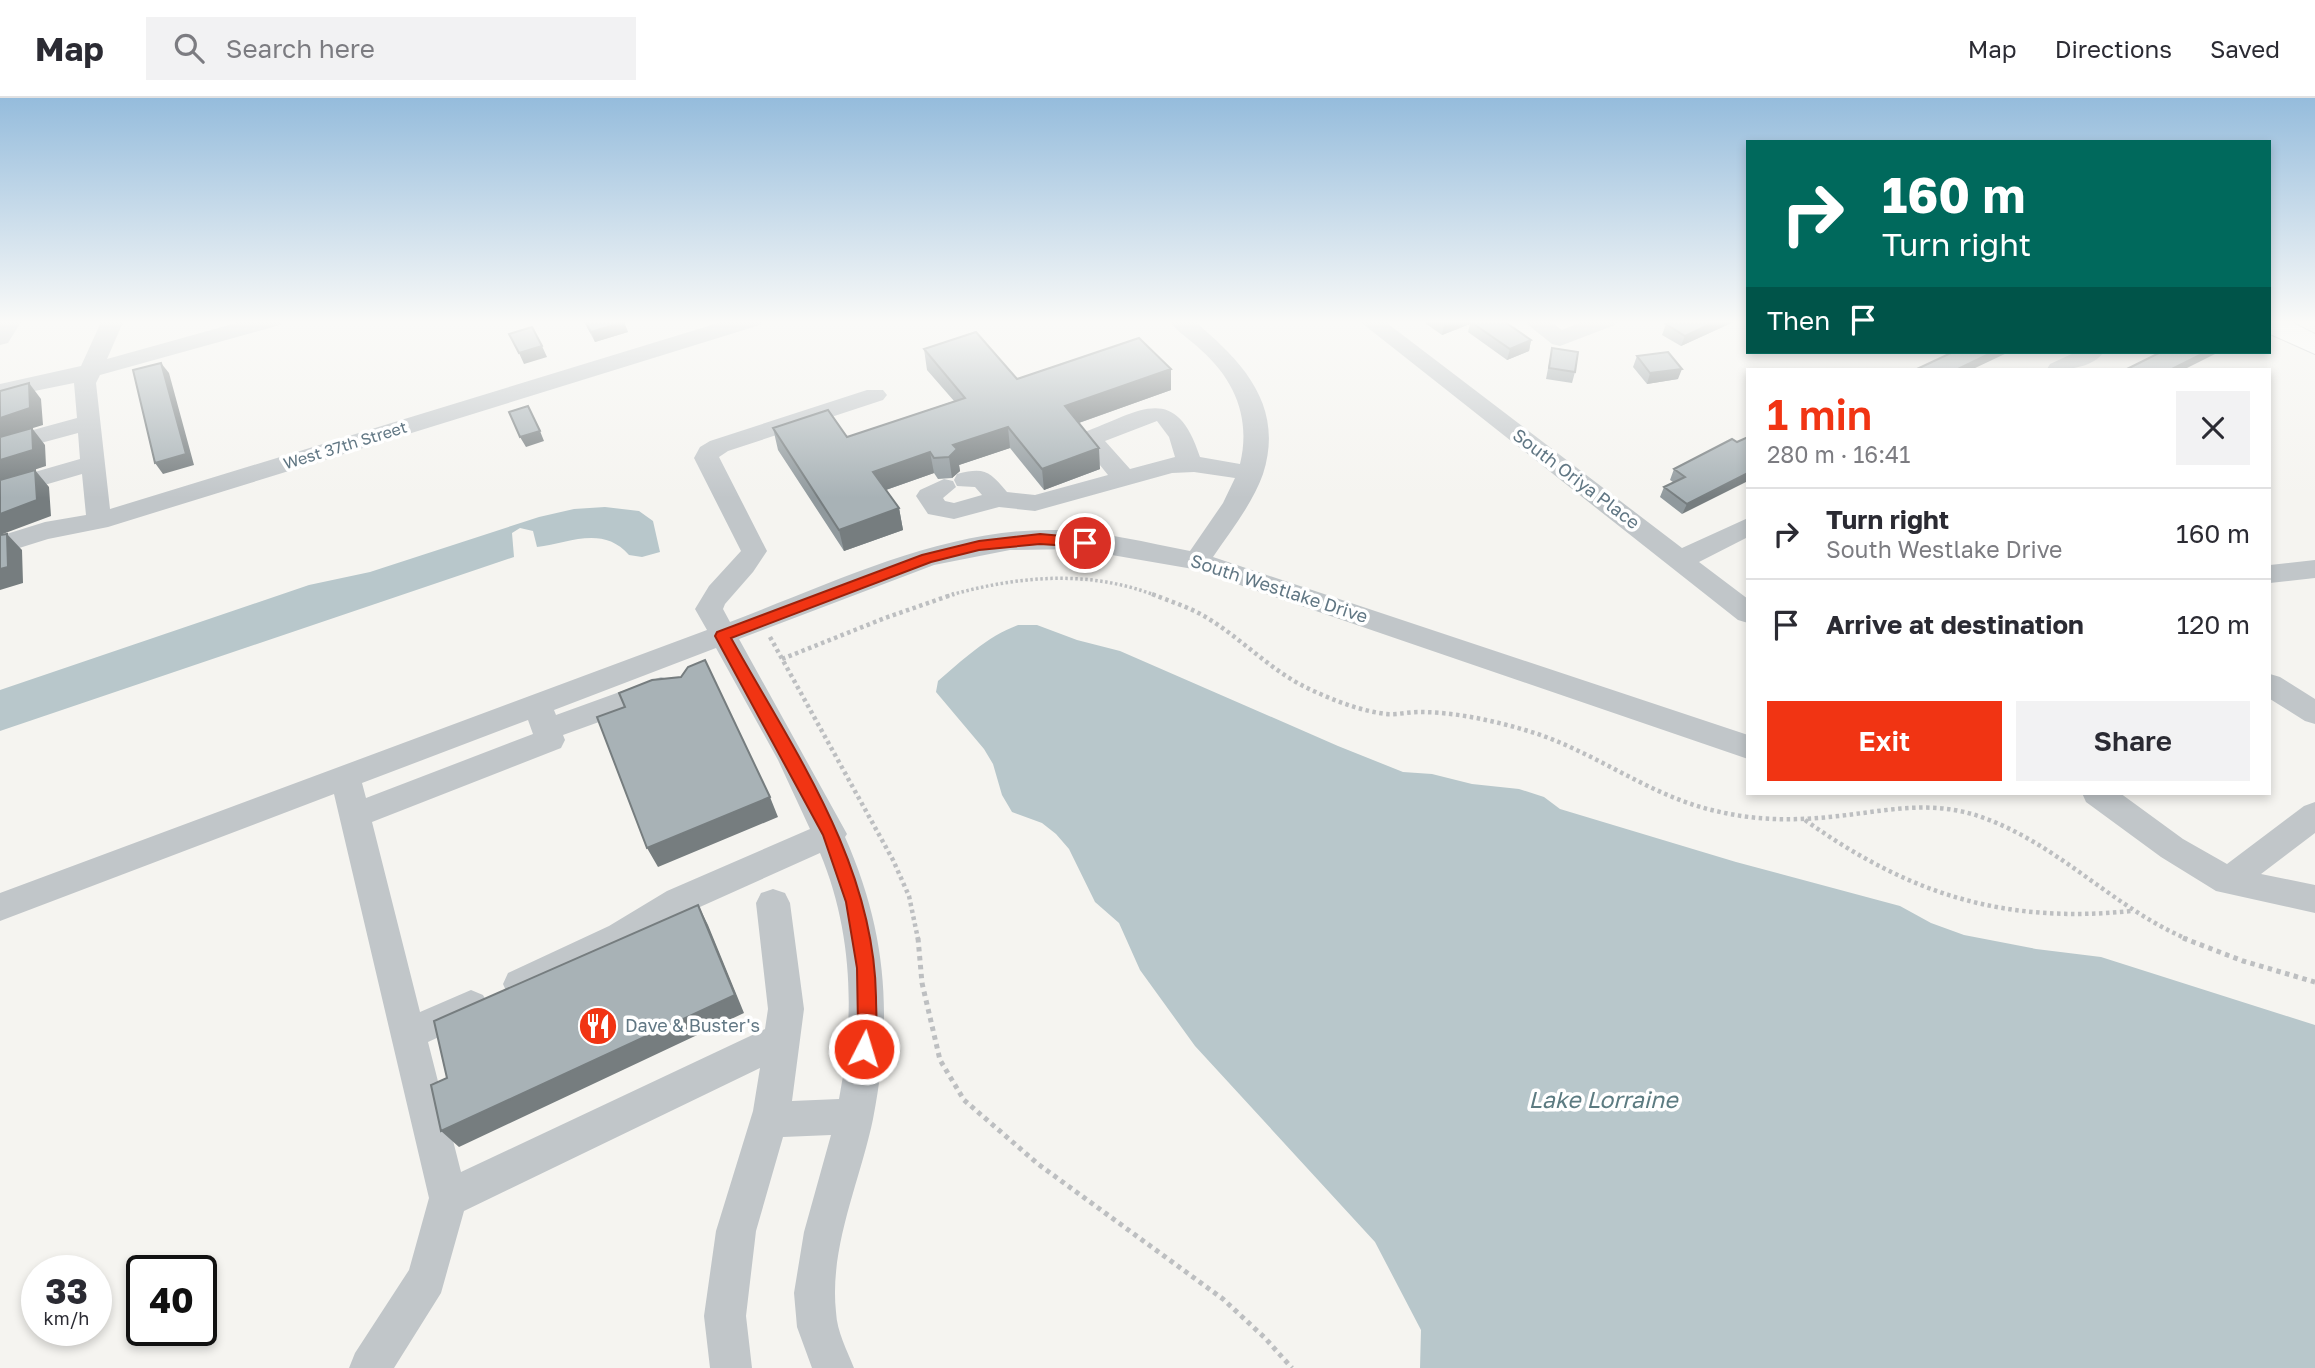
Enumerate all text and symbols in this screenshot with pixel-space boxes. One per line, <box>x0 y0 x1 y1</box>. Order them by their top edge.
search box <box>146 17 636 80</box>
text: Map <box>35 29 104 68</box>
icon: search <box>170 29 208 67</box>
text: Search here <box>226 33 375 64</box>
text: Map <box>1968 34 2017 63</box>
text: Directions <box>2055 34 2172 63</box>
text: Saved <box>2210 34 2280 63</box>
text: 160 m <box>1882 165 2025 224</box>
icon: right <box>1767 168 1858 259</box>
text: Turn right <box>1882 225 2031 263</box>
icon: arrive <box>1844 301 1882 339</box>
text: Then <box>1767 305 1830 336</box>
text: 1 min <box>1767 389 1872 439</box>
button: close <box>2176 391 2250 465</box>
street label: West 37th Street <box>281 417 409 473</box>
street label: South Oriya Place <box>1509 423 1644 533</box>
text: 280 m · 16:41 <box>1767 440 1910 468</box>
text: Turn right <box>1826 504 1949 535</box>
pin <box>1055 513 1115 573</box>
icon: right <box>1767 515 1805 553</box>
text: 160 m <box>2176 518 2250 549</box>
icon: arrive <box>1066 524 1104 562</box>
text: South Westlake Drive <box>1826 535 2062 563</box>
street label: South Westlake Drive <box>1188 549 1371 627</box>
icon: arrive <box>1767 606 1805 644</box>
text: Arrive at destination <box>1826 609 2084 640</box>
text: 120 m <box>2177 609 2250 640</box>
button: Exit <box>1767 701 2002 781</box>
button: Share <box>2016 701 2250 781</box>
restaurant icon: Dave & Buster's <box>577 1005 619 1047</box>
position arrow <box>827 1012 901 1086</box>
place label: Dave & Buster's <box>625 1014 760 1036</box>
water label: Lake Lorraine <box>1529 1085 1679 1113</box>
speed limit sign: 40 <box>126 1255 217 1346</box>
text: 33 <box>45 1270 88 1312</box>
text: km/h <box>44 1307 89 1329</box>

